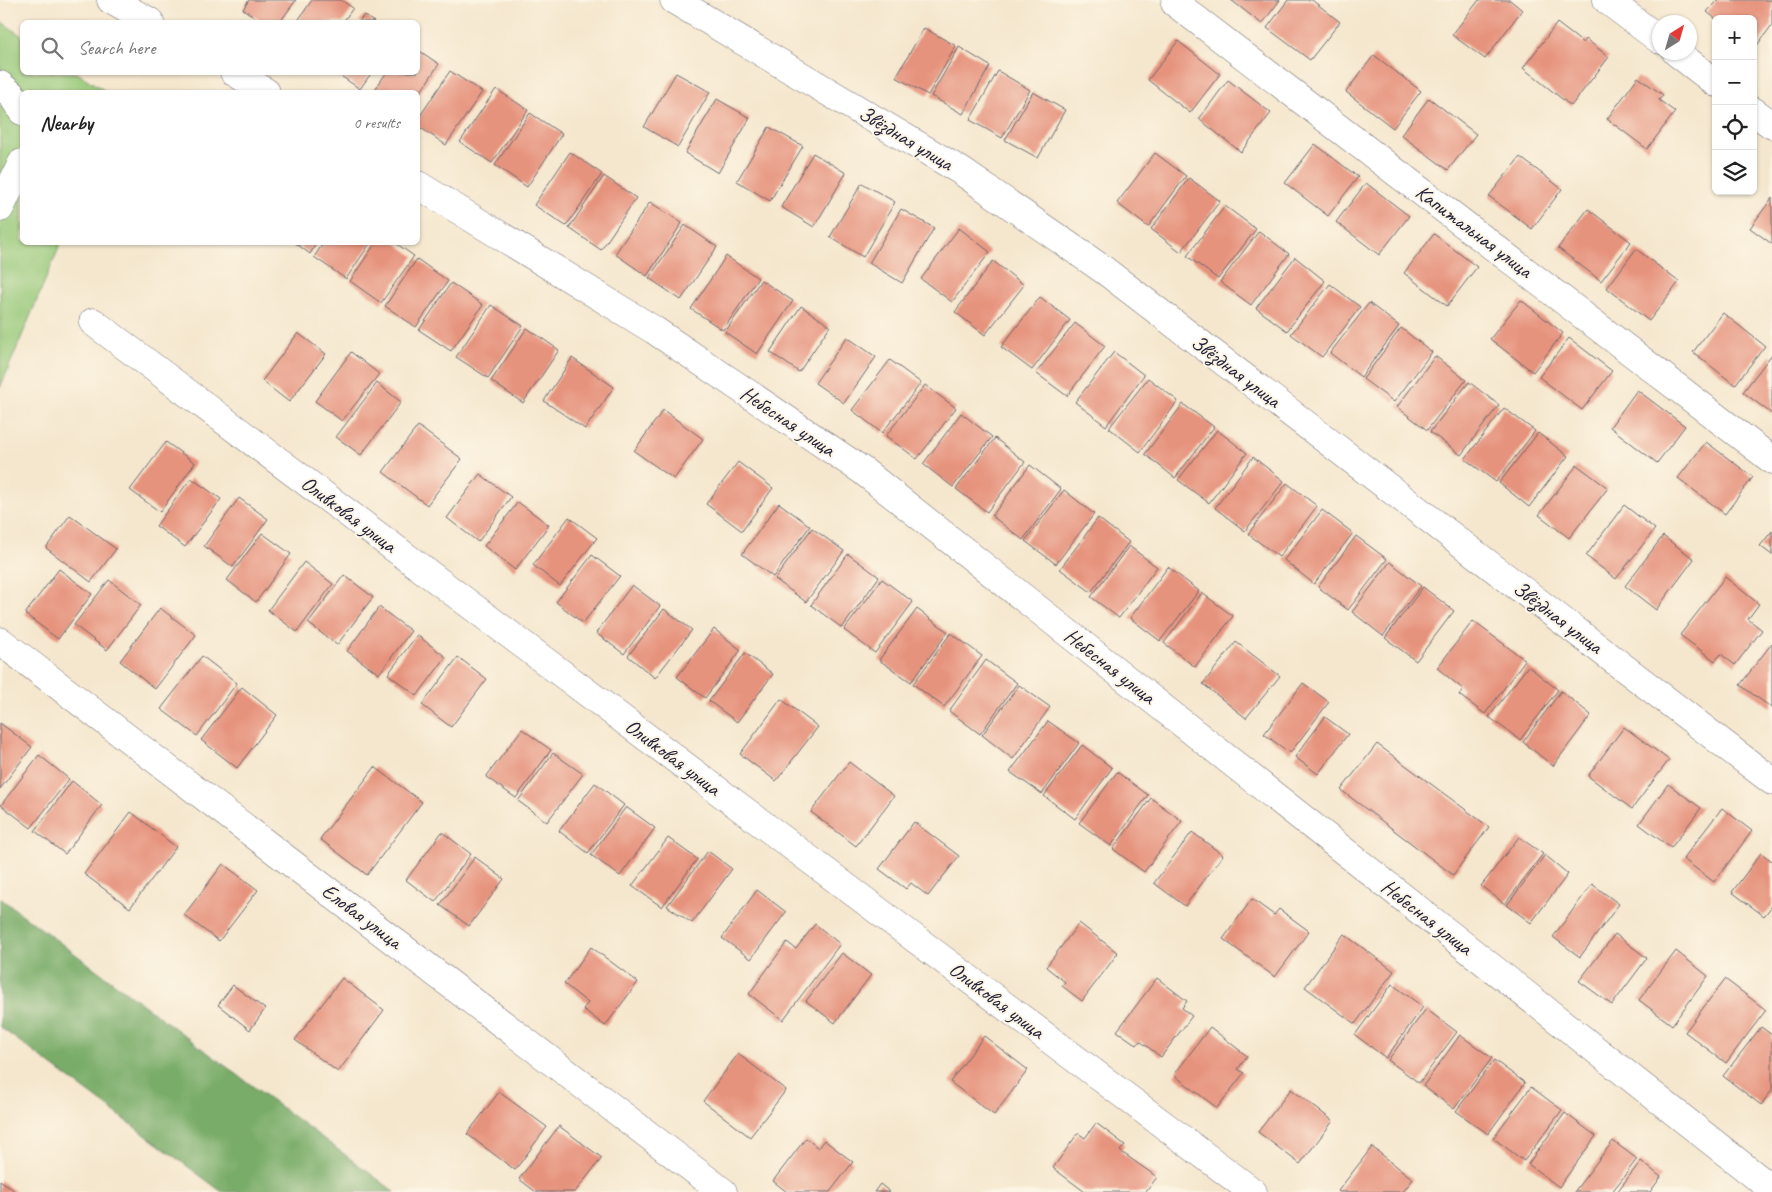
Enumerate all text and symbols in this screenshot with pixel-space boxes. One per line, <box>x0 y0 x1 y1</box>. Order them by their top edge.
north arrow <box>1652 15 1697 60</box>
map controls <box>1712 15 1757 195</box>
button: + <box>1712 15 1757 60</box>
search box <box>20 20 420 75</box>
icon: search <box>38 34 66 62</box>
text: Search here <box>78 36 155 60</box>
button: − <box>1712 60 1757 105</box>
street label: Звёздная улица <box>854 100 959 178</box>
button: locate <box>1712 105 1757 150</box>
text: Nearby <box>40 110 93 136</box>
text: 0 results <box>353 113 400 133</box>
button: layers <box>1712 150 1757 195</box>
street label: Капитальная улица <box>1411 179 1539 284</box>
street label: Звёздная улица <box>1186 329 1287 415</box>
street label: Небесная улица <box>736 380 842 463</box>
street label: Оливковая улица <box>296 470 403 559</box>
street label: Звёздная улица <box>1508 575 1609 661</box>
street label: Небесная улица <box>1059 622 1162 711</box>
street label: Оливковая улица <box>620 713 727 802</box>
street label: Небесная улица <box>1376 873 1479 962</box>
street label: Еловая улица <box>317 878 409 956</box>
street label: Оливковая улица <box>944 956 1051 1045</box>

